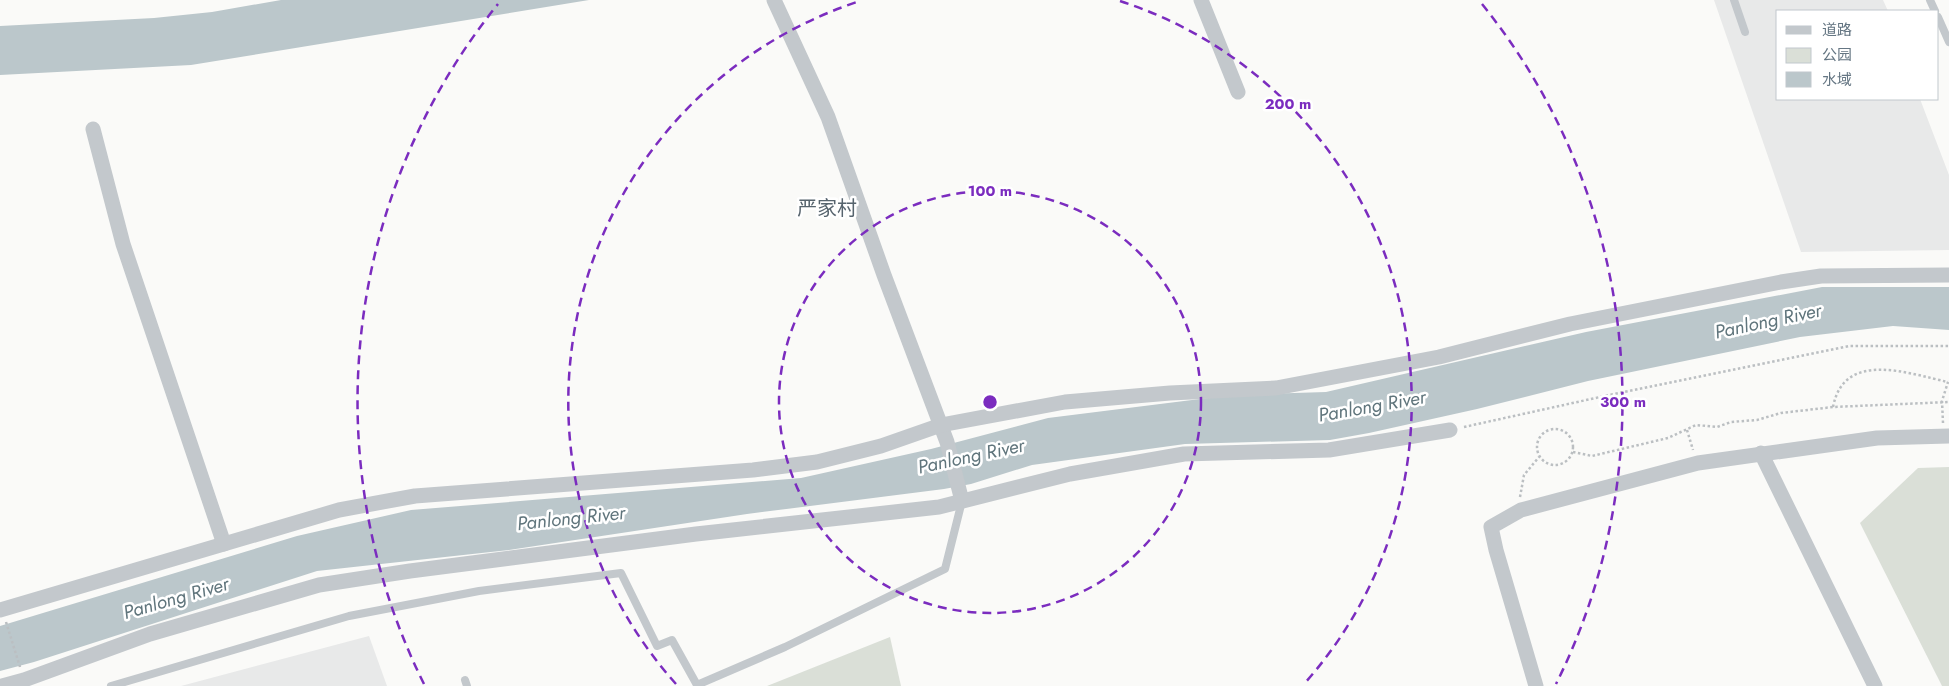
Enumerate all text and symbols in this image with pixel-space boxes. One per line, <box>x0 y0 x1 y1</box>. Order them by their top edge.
legend <box>1776 10 1939 100</box>
text: 道路 <box>1822 19 1852 41</box>
text: 公园 <box>1822 44 1852 66</box>
text: 水域 <box>1822 69 1852 91</box>
text: 200 m <box>1265 93 1311 115</box>
text: 100 m <box>968 180 1012 202</box>
district label: 严家村 <box>797 194 857 223</box>
water label: Panlong River <box>1712 296 1826 346</box>
water label: Panlong River <box>1316 383 1430 429</box>
text: 300 m <box>1600 391 1646 413</box>
centre of rings <box>981 393 999 411</box>
water label: Panlong River <box>915 431 1029 481</box>
water label: Panlong River <box>516 499 628 537</box>
water label: Panlong River <box>120 570 234 626</box>

